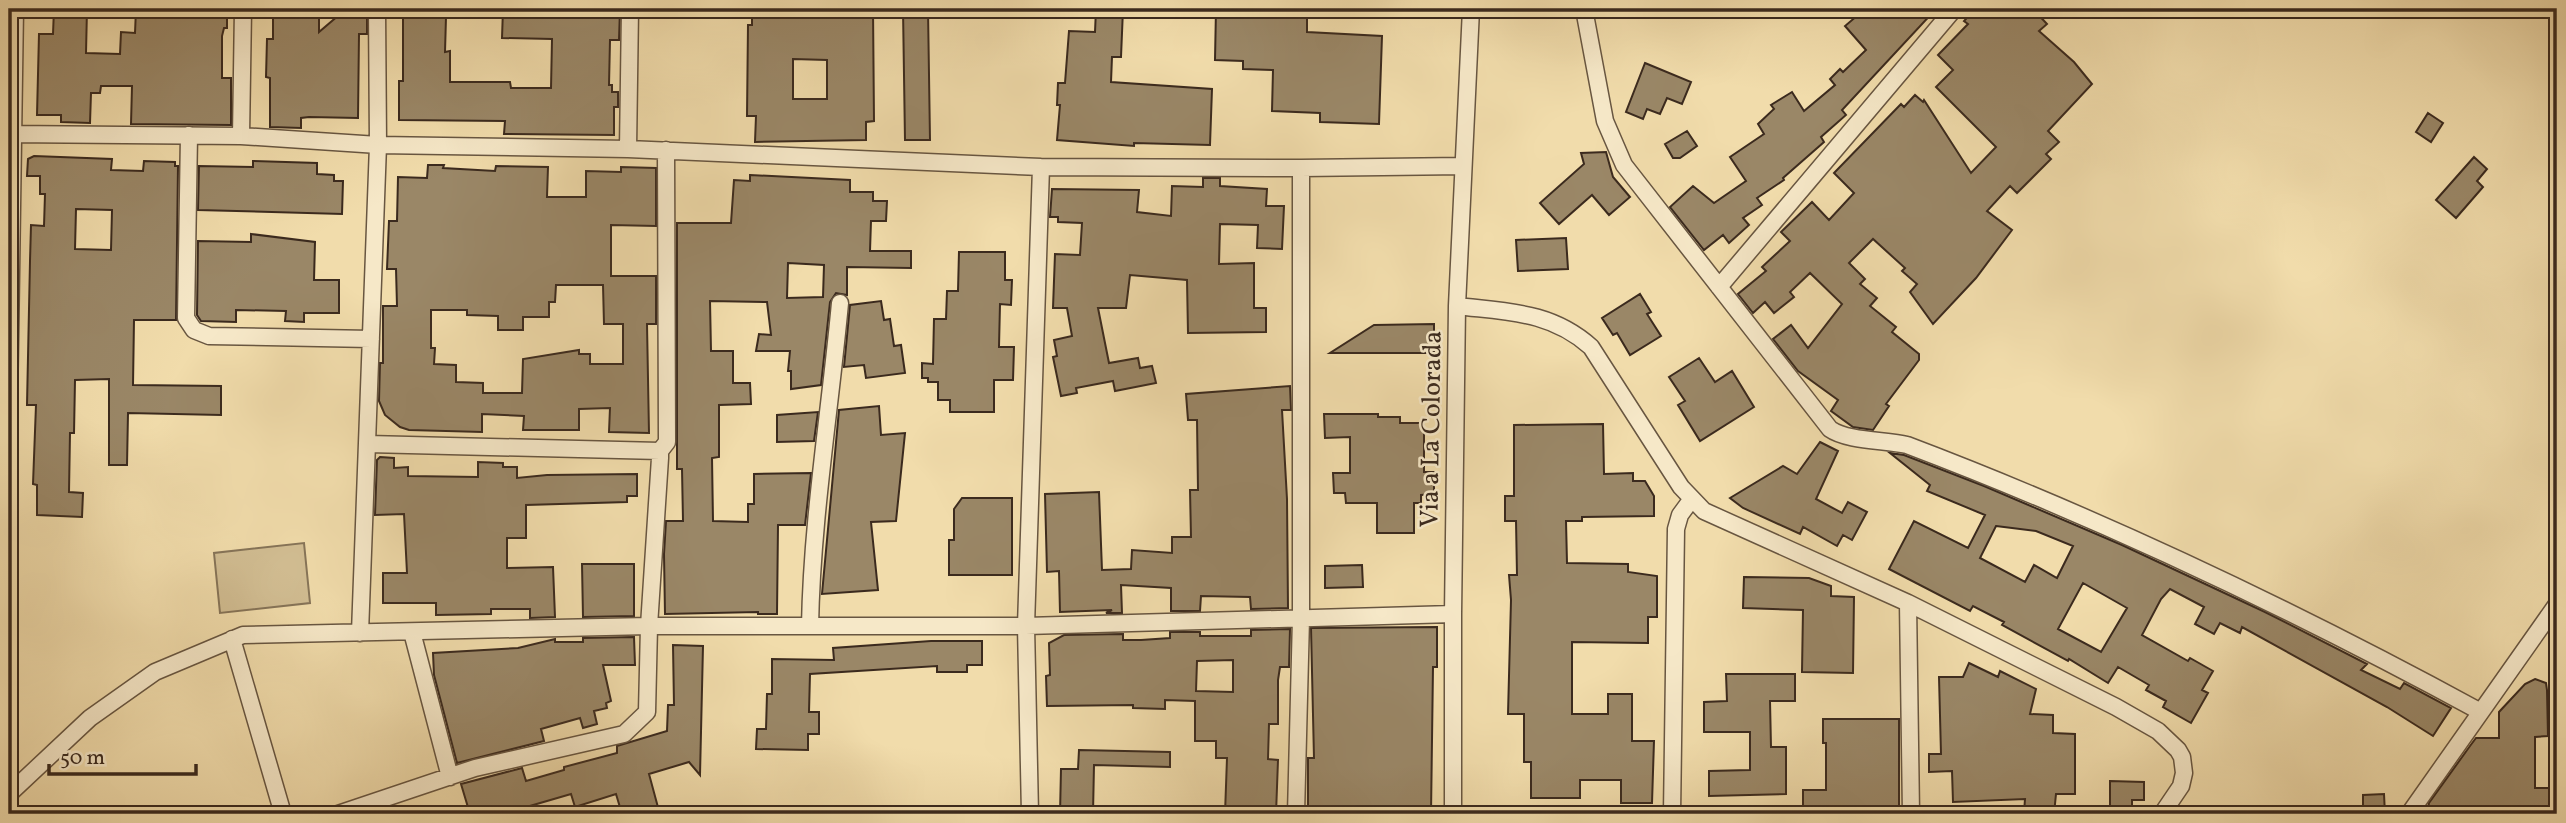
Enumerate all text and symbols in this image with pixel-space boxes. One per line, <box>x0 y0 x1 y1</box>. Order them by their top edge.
street label: Via a La Colorada <box>1412 330 1452 528</box>
scale bar <box>49 732 196 776</box>
text: 50 m <box>60 744 105 773</box>

